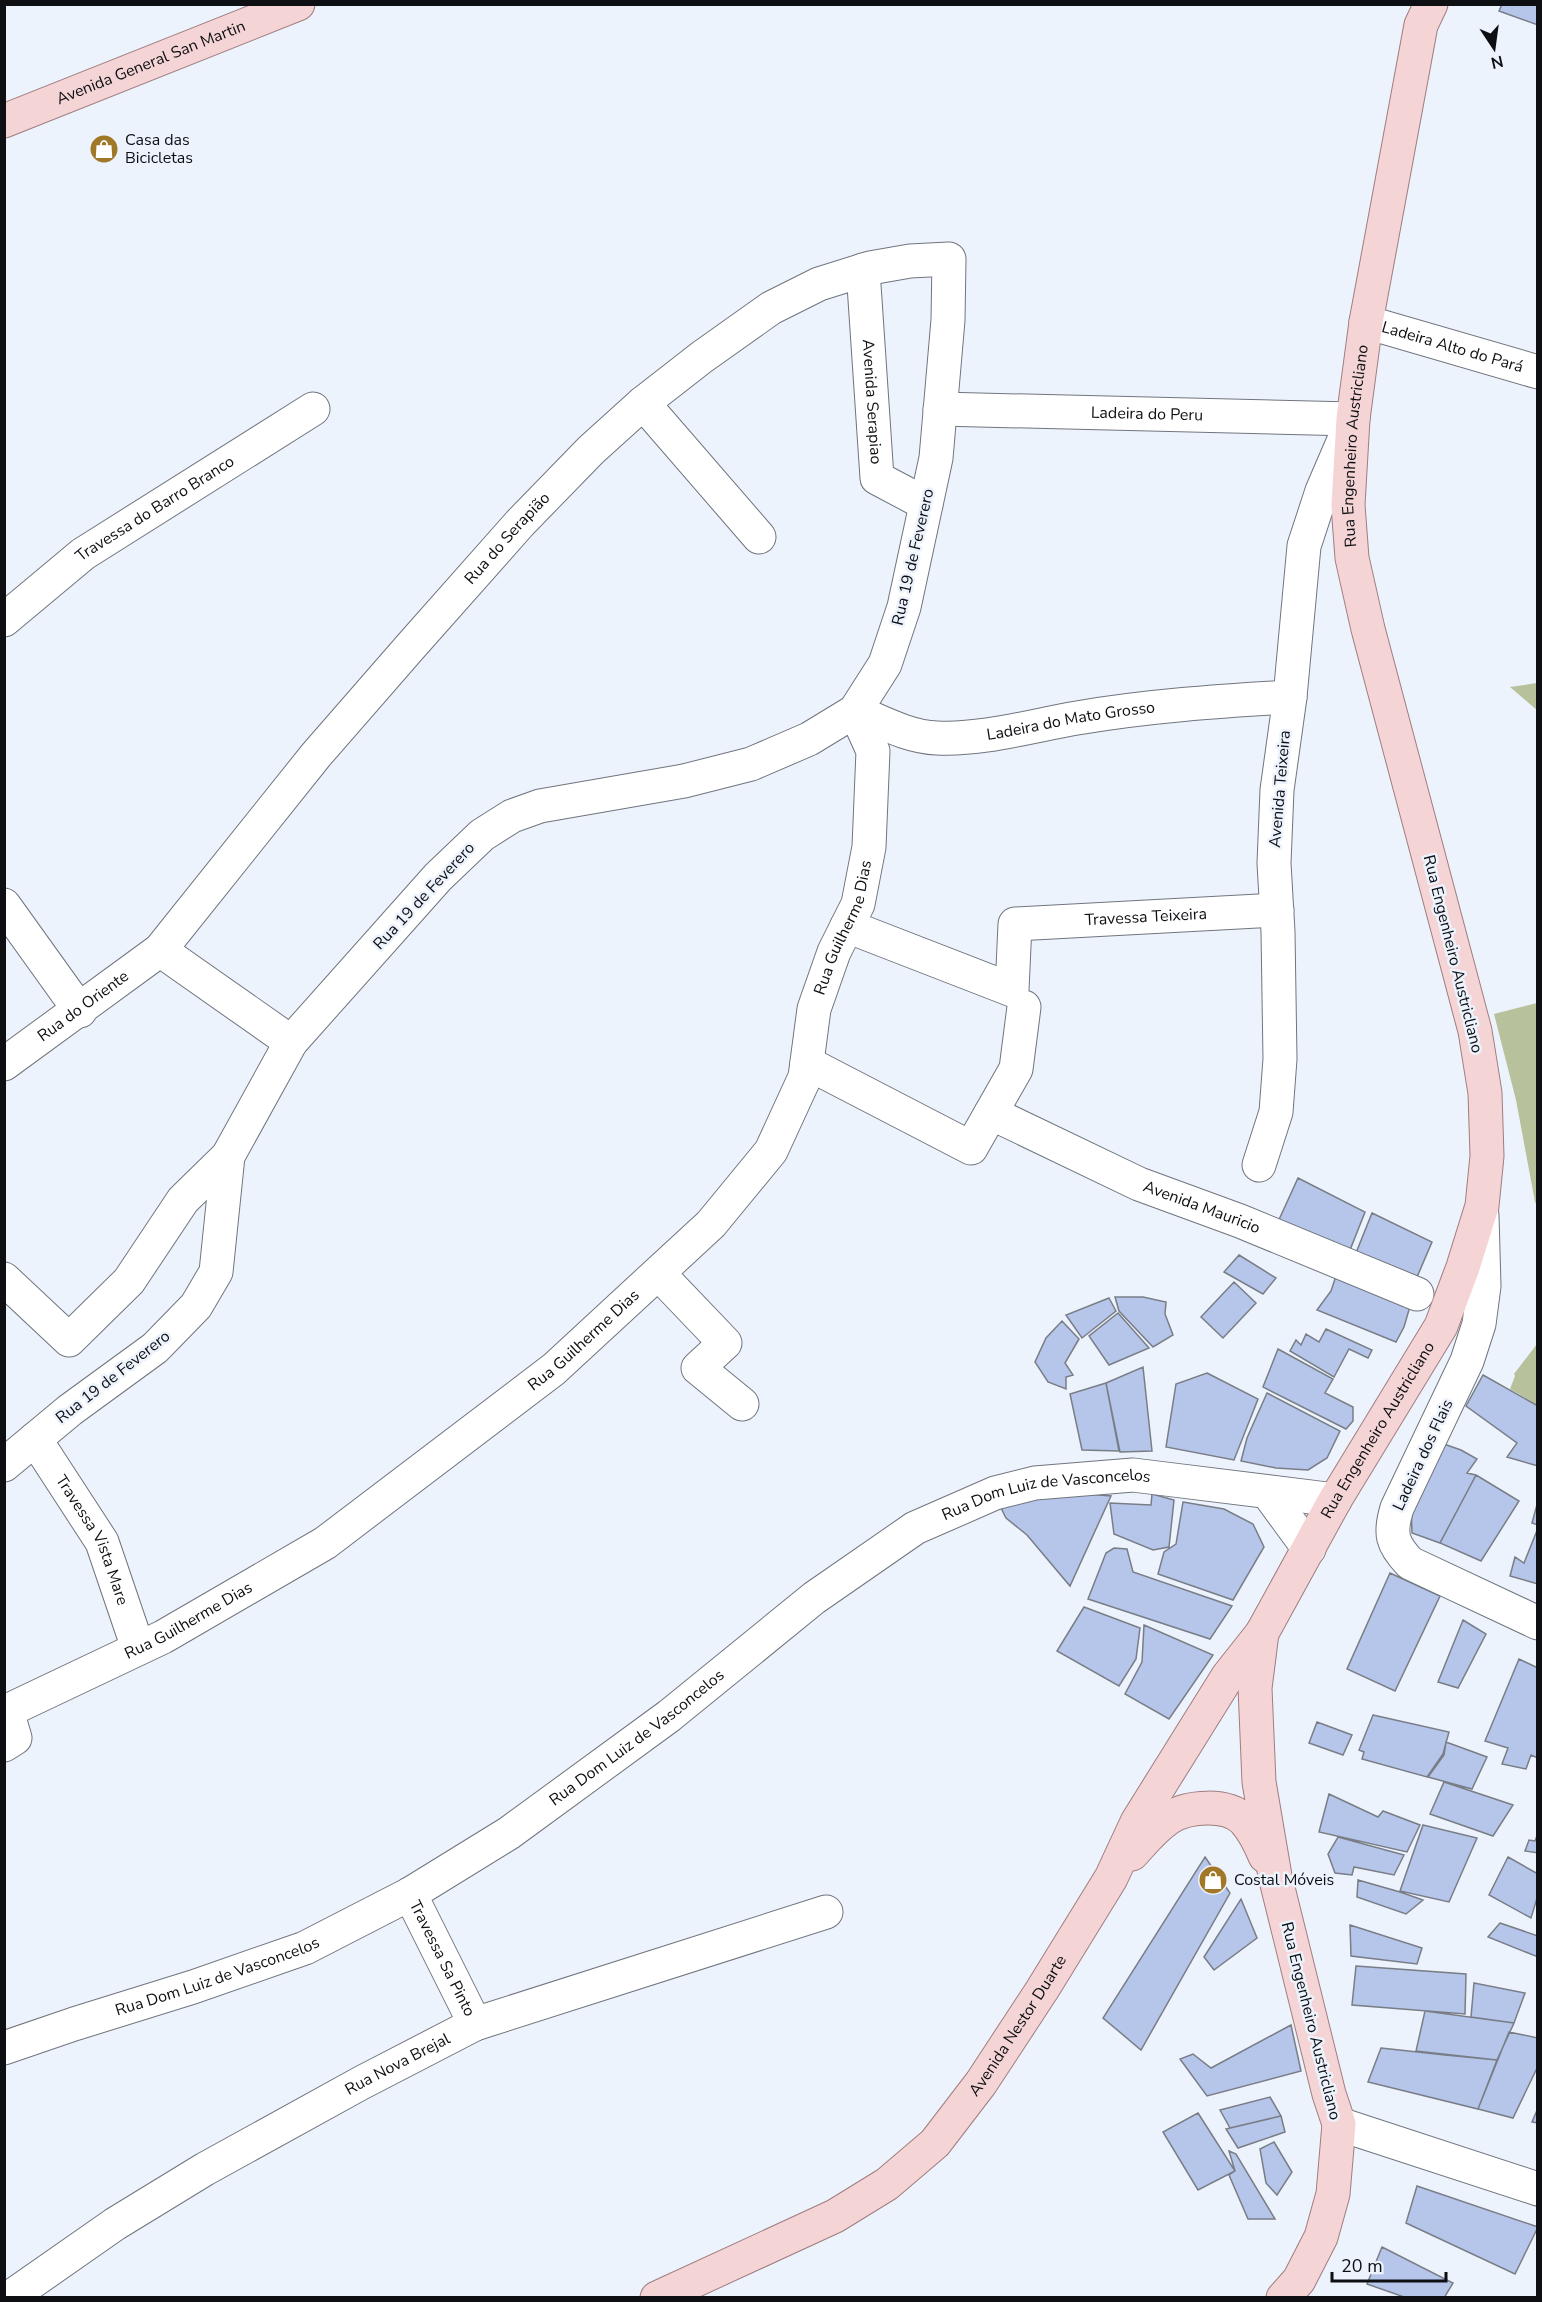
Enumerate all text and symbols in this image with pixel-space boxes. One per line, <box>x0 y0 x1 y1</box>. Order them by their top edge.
street label: Avenida General San Martin <box>53 15 249 110</box>
north arrow <box>1464 18 1524 78</box>
text: N <box>1489 50 1505 74</box>
place label: Casa das Bicicletas <box>125 129 193 169</box>
shop icon: Casa das Bicicletas <box>88 133 120 165</box>
street label: Ladeira Alto do Pará <box>1379 316 1526 378</box>
street label: Avenida Serapiao <box>857 338 887 465</box>
street label: Rua Engenheiro Austricliano <box>1337 343 1374 548</box>
street label: Ladeira do Peru <box>1090 402 1203 426</box>
street label: Travessa do Barro Branco <box>71 450 238 567</box>
street label: Rua 19 de Feverero <box>887 486 939 628</box>
street label: Rua do Serapião <box>460 487 555 589</box>
street label: Ladeira do Mato Grosso <box>985 696 1156 746</box>
street label: Avenida Teixeira <box>1264 729 1296 849</box>
street label: Rua 19 de Feverero <box>368 837 480 955</box>
street label: Rua Engenheiro Austricliano <box>1418 853 1488 1055</box>
street label: Rua Guilherme Dias <box>809 858 877 998</box>
street label: Travessa Teixeira <box>1084 903 1207 931</box>
street label: Rua do Oriente <box>33 965 133 1047</box>
street label: Avenida Mauricio <box>1140 1175 1264 1239</box>
street label: Rua Guilherme Dias <box>523 1284 644 1396</box>
street label: Rua 19 de Feverero <box>51 1325 175 1429</box>
street label: Rua Engenheiro Austricliano <box>1316 1337 1440 1523</box>
street label: Ladeira dos Flais <box>1388 1396 1458 1514</box>
street label: Rua Dom Luiz de Vasconcelos <box>938 1464 1152 1526</box>
street label: Travessa Vista Mare <box>50 1471 134 1608</box>
street label: Rua Guilherme Dias <box>121 1577 256 1665</box>
street label: Rua Dom Luiz de Vasconcelos <box>545 1664 729 1811</box>
shop icon: Costal Móveis <box>1197 1864 1229 1896</box>
place label: Costal Móveis <box>1234 1869 1334 1891</box>
street label: Travessa Sa Pinto <box>404 1897 480 2020</box>
street label: Rua Engenheiro Austricliano <box>1276 1920 1346 2122</box>
street label: Rua Dom Luiz de Vasconcelos <box>113 1931 323 2021</box>
street label: Avenida Nestor Duarte <box>964 1951 1072 2101</box>
street label: Rua Nova Brejal <box>341 2028 454 2101</box>
scale bar <box>1332 2245 1446 2283</box>
text: 20 m <box>1341 2254 1383 2278</box>

